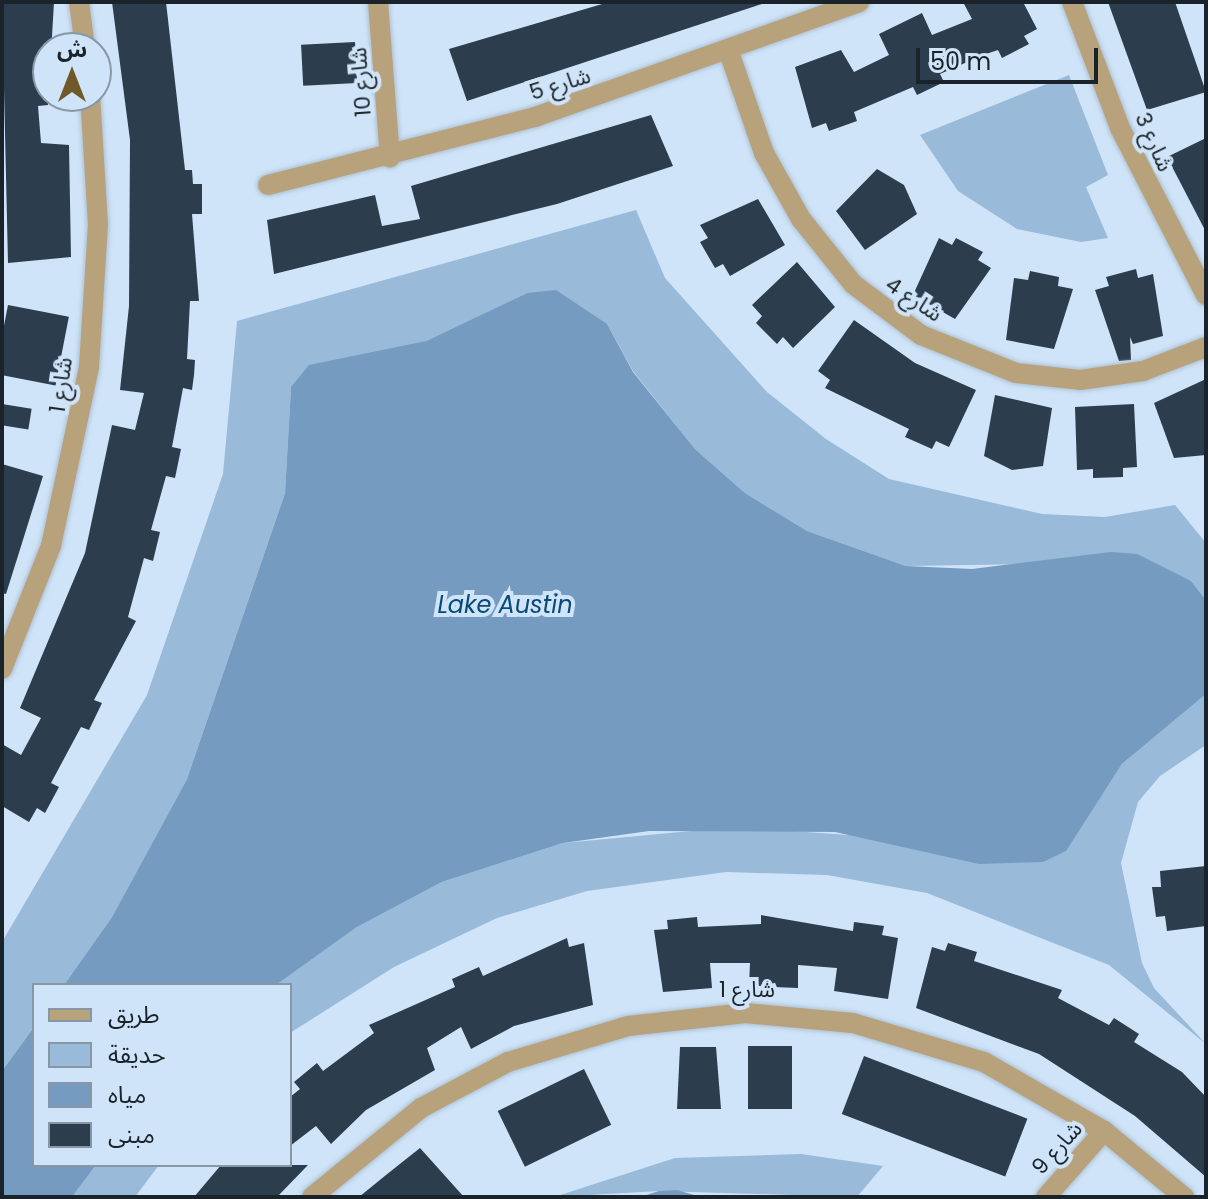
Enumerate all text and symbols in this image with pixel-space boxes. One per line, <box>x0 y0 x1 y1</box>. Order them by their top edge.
north arrow <box>32 32 112 112</box>
scale bar <box>920 32 1102 82</box>
text: ش <box>57 34 87 65</box>
text: 50 m <box>930 45 991 78</box>
street label: شارع 10 <box>345 46 377 118</box>
street label: شارع 5 <box>526 62 594 106</box>
street label: شارع 3 <box>1129 108 1179 176</box>
street label: شارع 4 <box>881 271 947 327</box>
street label: شارع 1 <box>44 356 78 414</box>
water label: Lake Austin <box>437 591 573 619</box>
street label: شارع 1 <box>719 977 775 1003</box>
legend <box>32 983 292 1167</box>
text: طريق <box>108 998 160 1031</box>
text: حديقة <box>108 1038 166 1071</box>
text: مياه <box>108 1078 146 1111</box>
street label: شارع 9 <box>1026 1116 1088 1180</box>
text: مبنى <box>108 1118 155 1151</box>

